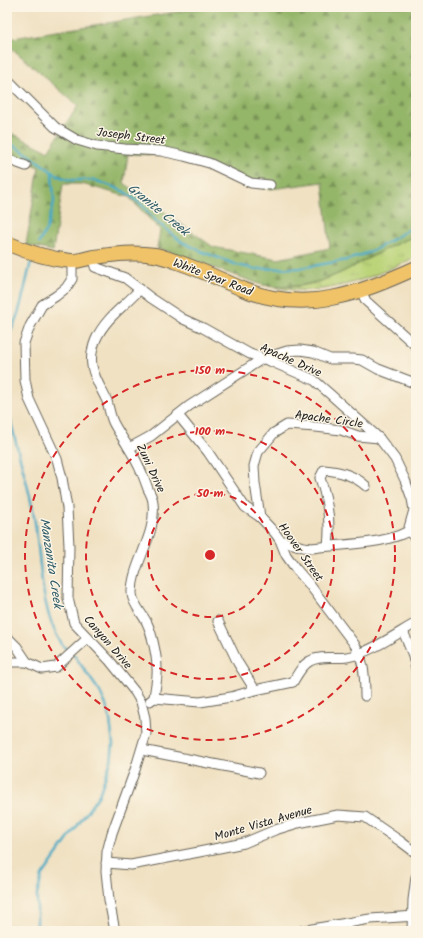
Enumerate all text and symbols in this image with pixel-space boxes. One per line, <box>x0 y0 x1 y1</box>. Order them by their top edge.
street label: Joseph Street <box>96 123 167 150</box>
water label: Granite Creek <box>123 179 195 243</box>
street label: White Spar Road <box>170 254 256 302</box>
street label: Apache Drive <box>257 338 325 383</box>
text: 150 m <box>195 361 225 380</box>
street label: Apache Circle <box>294 405 365 434</box>
text: 100 m <box>195 422 225 441</box>
street label: Zuni Drive <box>131 440 170 496</box>
text: 50 m <box>196 484 224 503</box>
water label: Manzanita Creek <box>33 516 68 612</box>
street label: Hoover Street <box>273 519 328 586</box>
centre of rings <box>203 548 217 562</box>
street label: Canyon Drive <box>79 611 137 674</box>
street label: Monte Vista Avenue <box>212 800 315 847</box>

